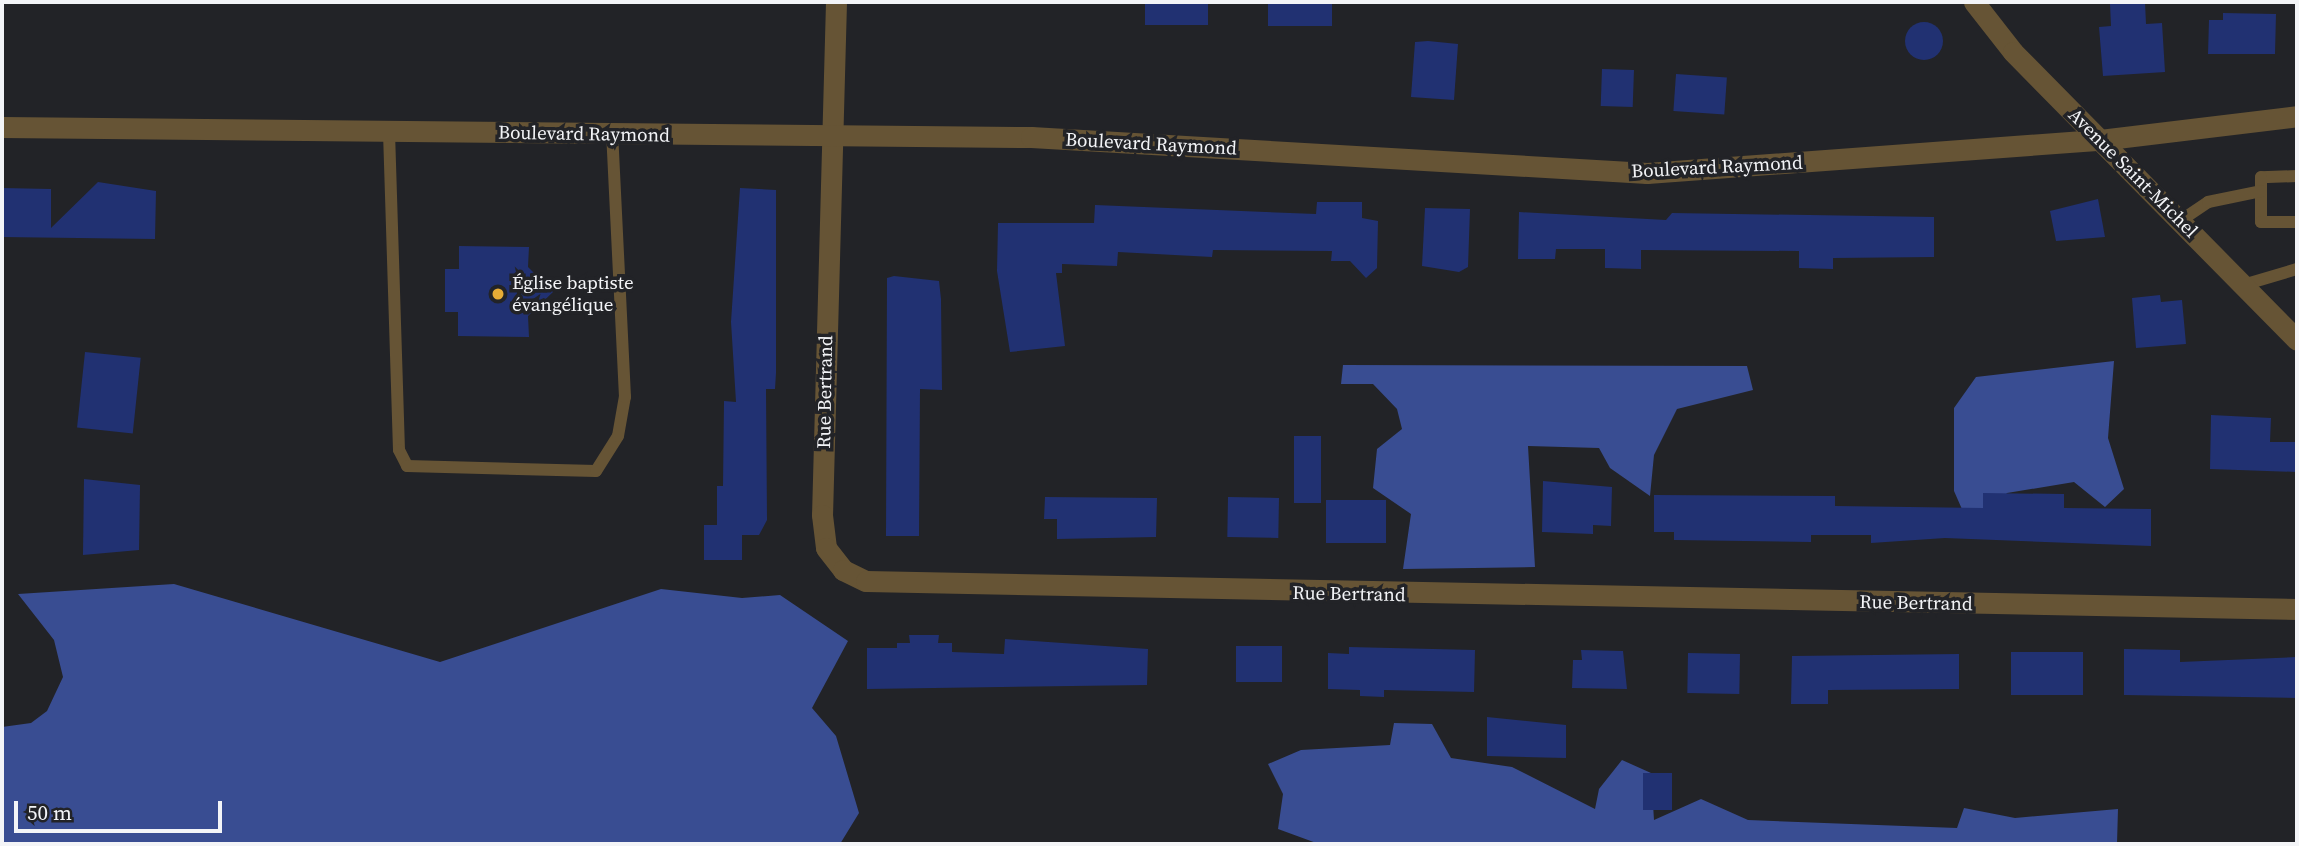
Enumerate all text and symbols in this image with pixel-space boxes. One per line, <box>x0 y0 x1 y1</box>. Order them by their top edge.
street label: Avenue Saint-Michel <box>2064 104 2202 242</box>
street label: Boulevard Raymond <box>498 121 670 147</box>
street label: Boulevard Raymond <box>1065 128 1237 160</box>
street label: Boulevard Raymond <box>1631 151 1803 183</box>
place label: Église baptiste évangélique <box>512 272 634 316</box>
marker: Église baptiste évangélique <box>490 286 506 302</box>
street label: Rue Bertrand <box>813 335 837 449</box>
street label: Rue Bertrand <box>1292 582 1406 606</box>
street label: Rue Bertrand <box>1859 591 1973 615</box>
scale bar <box>18 786 226 830</box>
text: 50 m <box>27 798 72 827</box>

